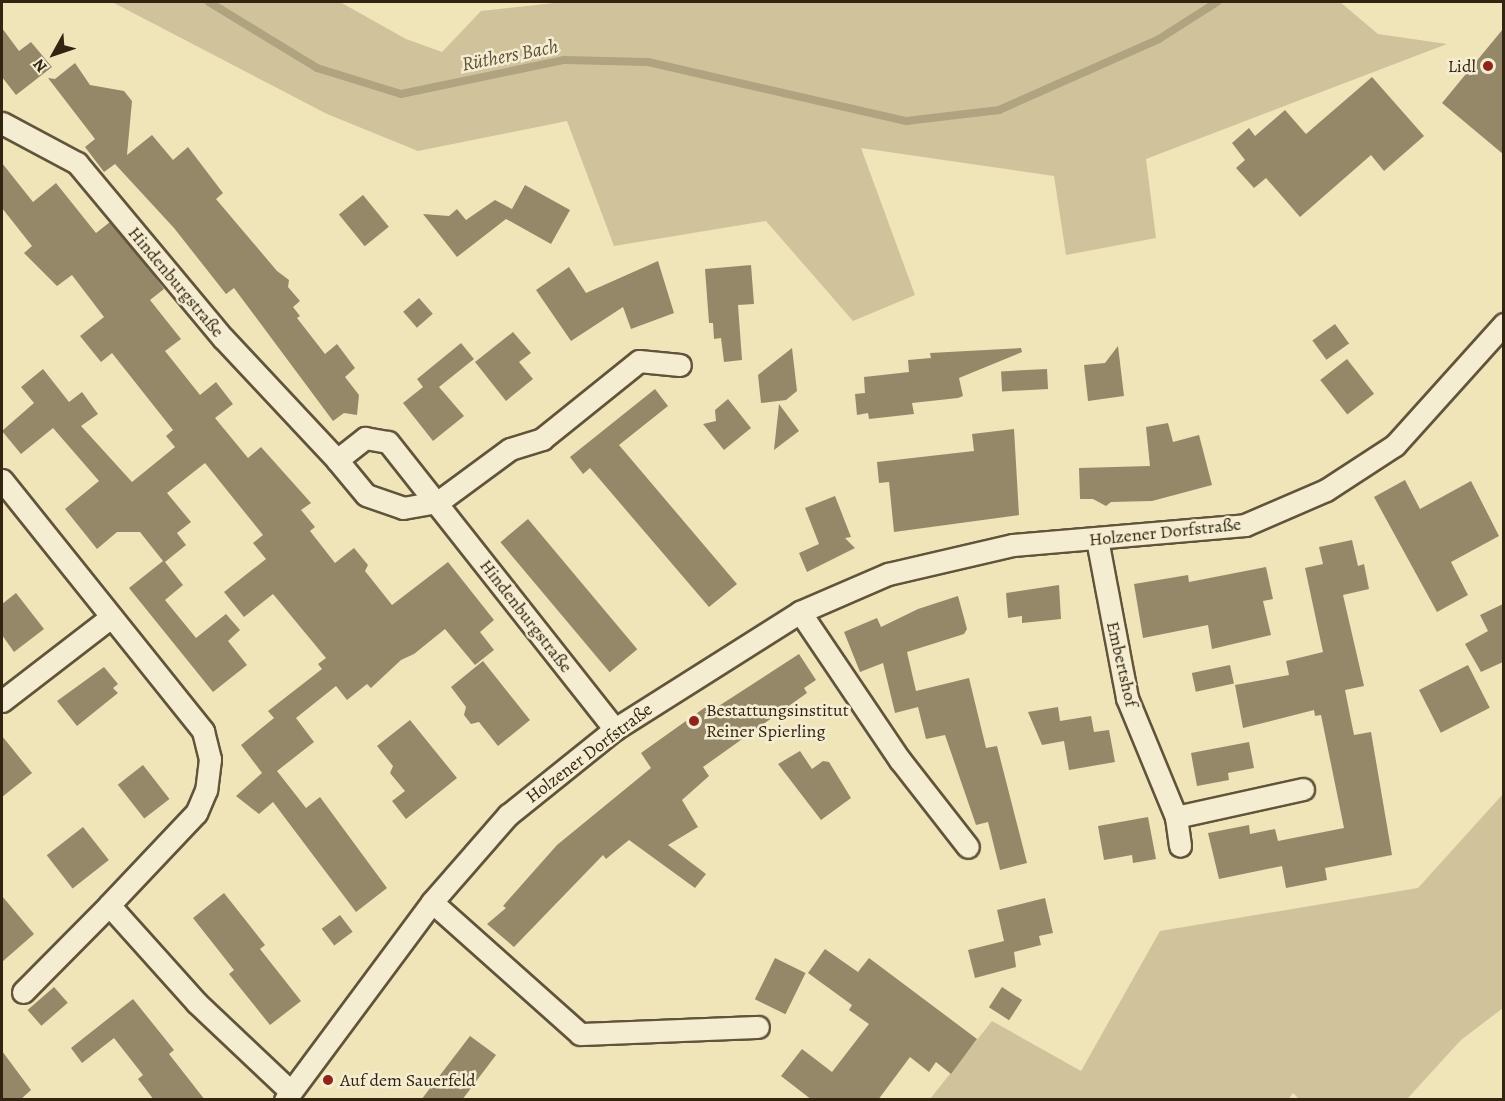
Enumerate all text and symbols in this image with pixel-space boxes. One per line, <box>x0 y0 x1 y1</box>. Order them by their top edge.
north arrow <box>24 24 84 84</box>
water label: Rüthers Bach <box>460 34 560 76</box>
text: N <box>28 54 52 77</box>
place label: Lidl <box>1448 55 1476 77</box>
marker: Lidl <box>1481 59 1495 73</box>
street label: Hindenburgstraße <box>123 222 229 342</box>
street label: Holzener Dorfstraße <box>1088 513 1242 551</box>
street label: Hindenburgstraße <box>475 555 577 677</box>
street label: Embertshof <box>1102 619 1142 709</box>
street label: Holzener Dorfstraße <box>522 698 656 808</box>
place label: Bestattungsinstitut Reiner Spierling <box>706 700 849 742</box>
marker: Bestattungsinstitut Reiner Spierling <box>687 714 701 728</box>
place label: Auf dem Sauerfeld <box>340 1069 476 1091</box>
marker: Auf dem Sauerfeld <box>321 1073 335 1087</box>

